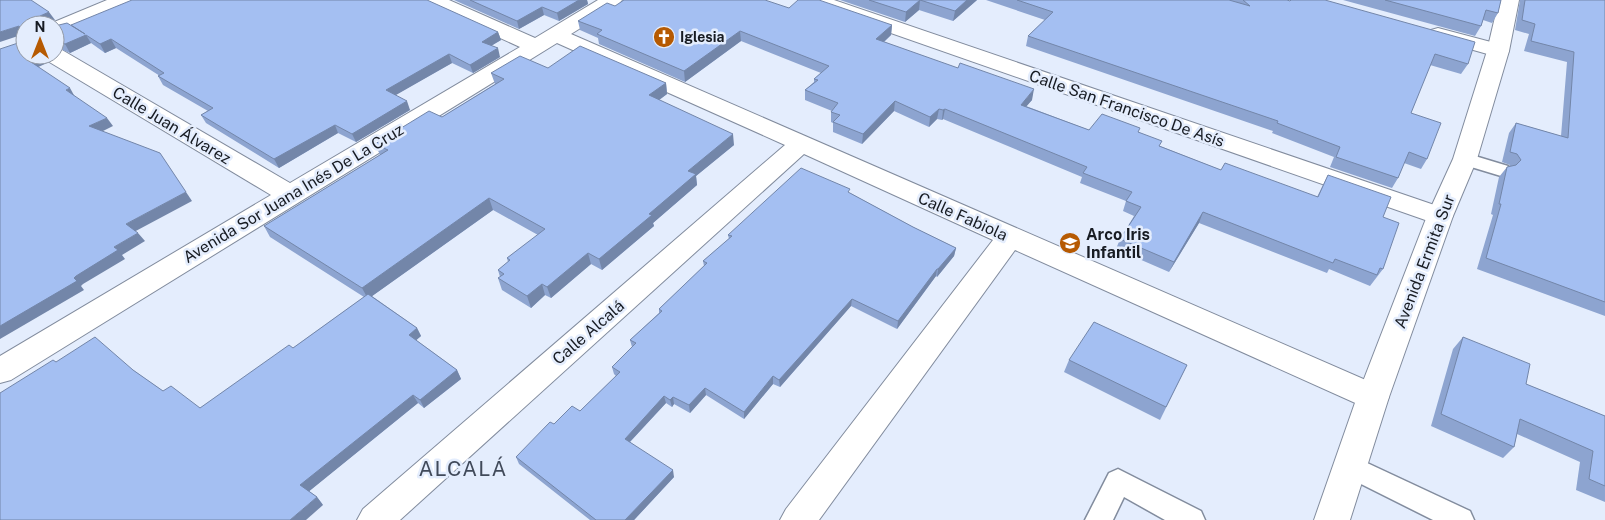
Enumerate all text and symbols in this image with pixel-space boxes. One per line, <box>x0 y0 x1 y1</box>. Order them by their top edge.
north arrow <box>15 15 65 65</box>
text: N <box>35 19 45 35</box>
church icon: Iglesia <box>652 25 676 49</box>
place label: Iglesia <box>680 29 724 45</box>
street label: Calle San Francisco De Asís <box>1027 66 1227 151</box>
street label: Calle Juan Álvarez <box>109 82 235 168</box>
street label: Avenida Sor Juana Inés De La Cruz <box>180 120 407 267</box>
street label: Calle Fabiola <box>915 188 1011 245</box>
street label: Avenida Ermita Sur <box>1390 192 1459 331</box>
place label: Arco Iris Infantil <box>1086 225 1150 262</box>
school or university icon: Arco Iris Infantil <box>1058 231 1082 255</box>
street label: Calle Alcalá <box>549 296 628 369</box>
district label: ALCALÁ <box>418 456 508 481</box>

